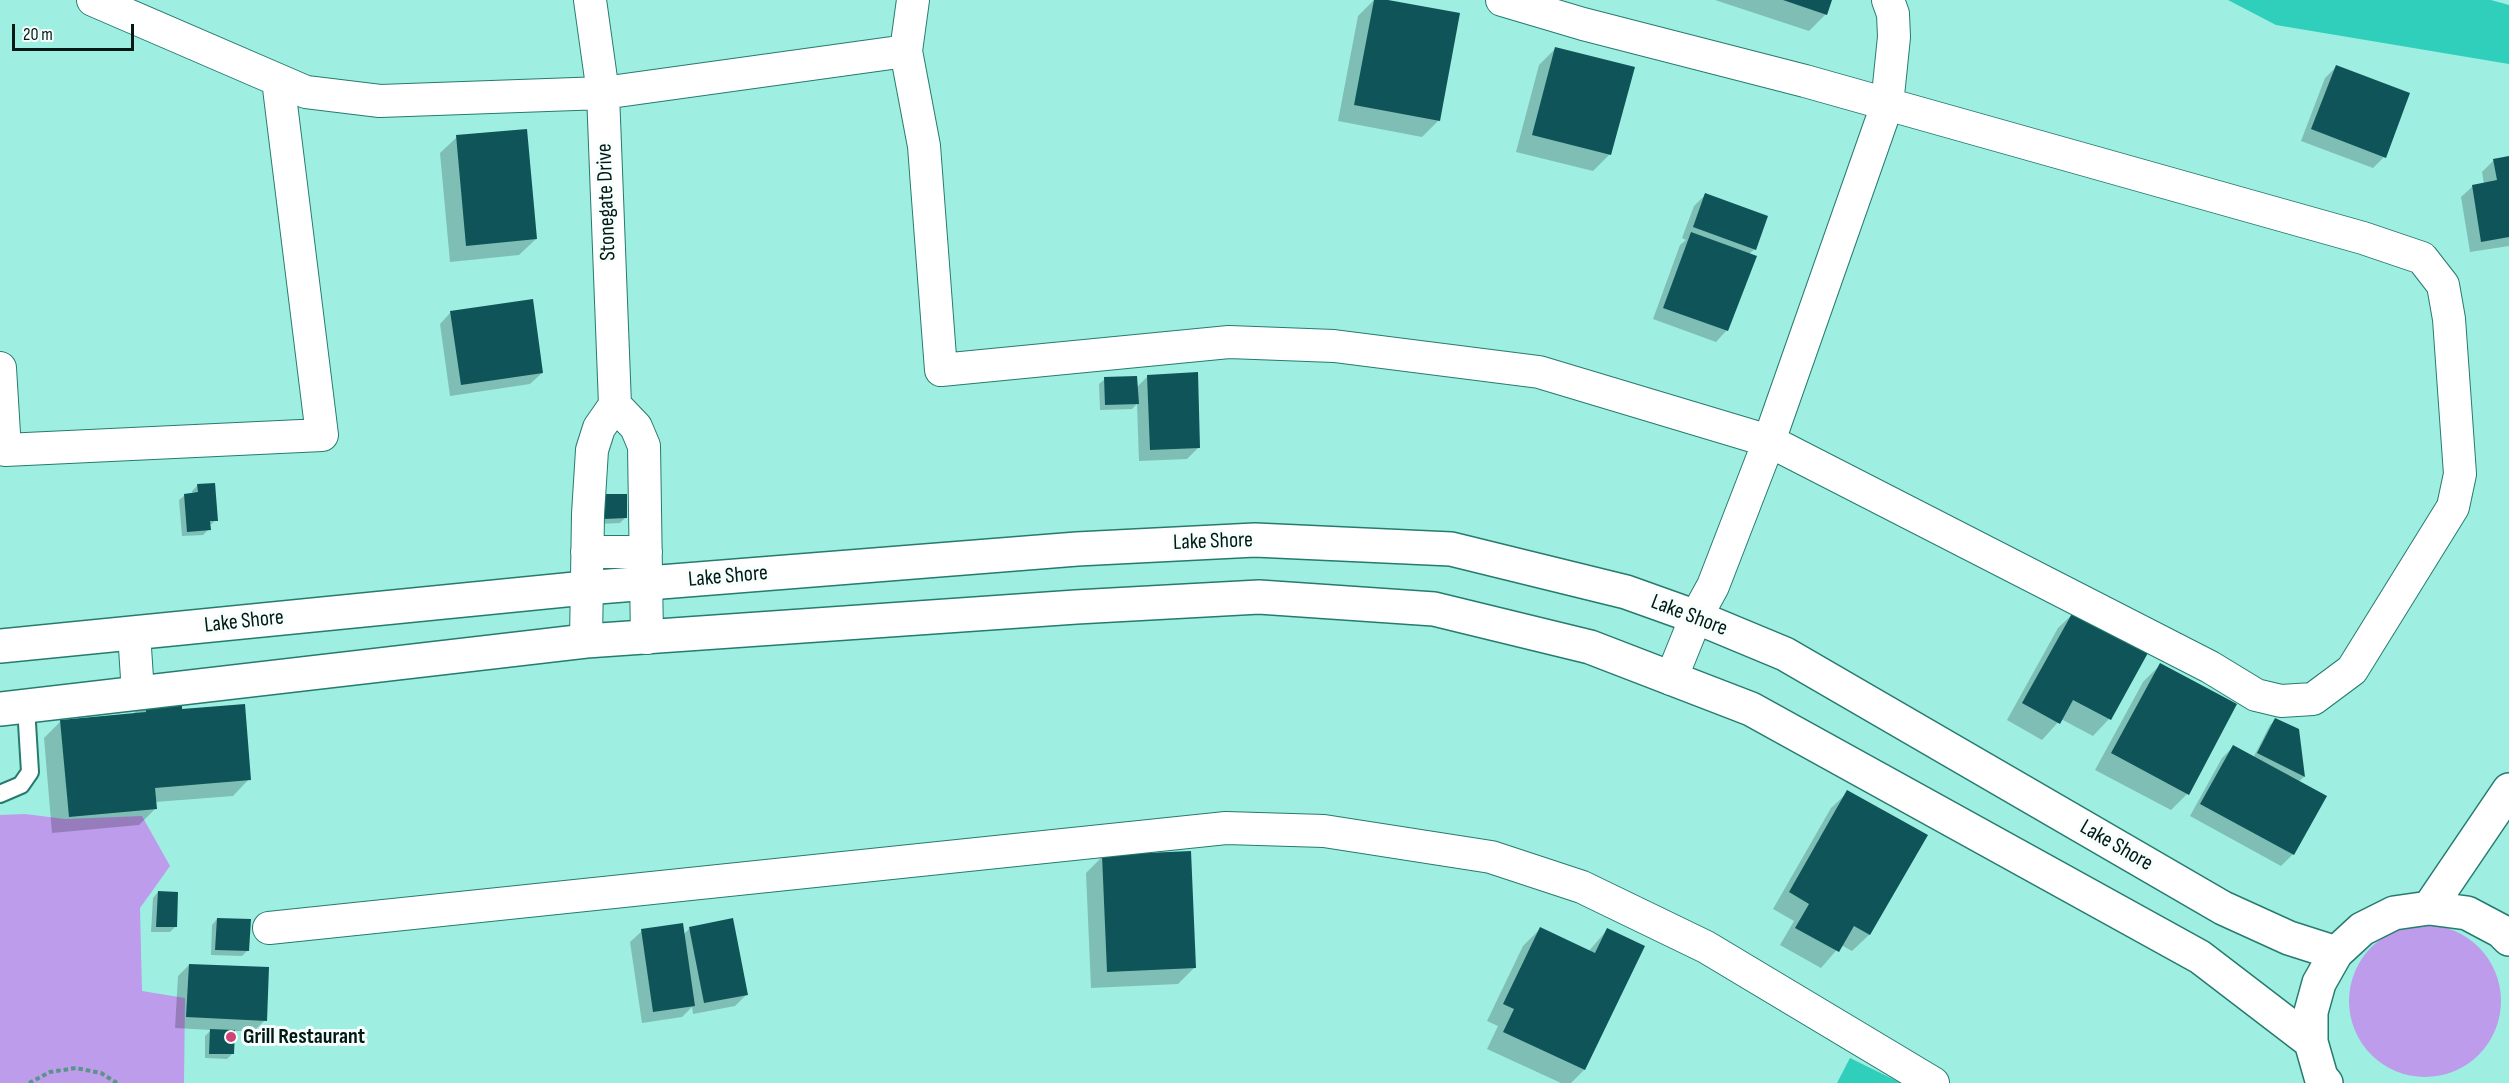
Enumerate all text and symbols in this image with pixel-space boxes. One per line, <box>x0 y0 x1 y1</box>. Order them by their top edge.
scale bar <box>15 12 136 50</box>
text: 20 m <box>23 24 53 45</box>
street label: Stonegate Drive <box>592 143 622 261</box>
street label: Lake Shore <box>1173 527 1253 557</box>
street label: Lake Shore <box>687 560 769 594</box>
street label: Lake Shore <box>1647 589 1731 643</box>
street label: Lake Shore <box>203 605 285 639</box>
street label: Lake Shore <box>2075 815 2157 877</box>
place label: Grill Restaurant <box>243 1024 365 1050</box>
marker: Grill Restaurant <box>224 1030 238 1044</box>

